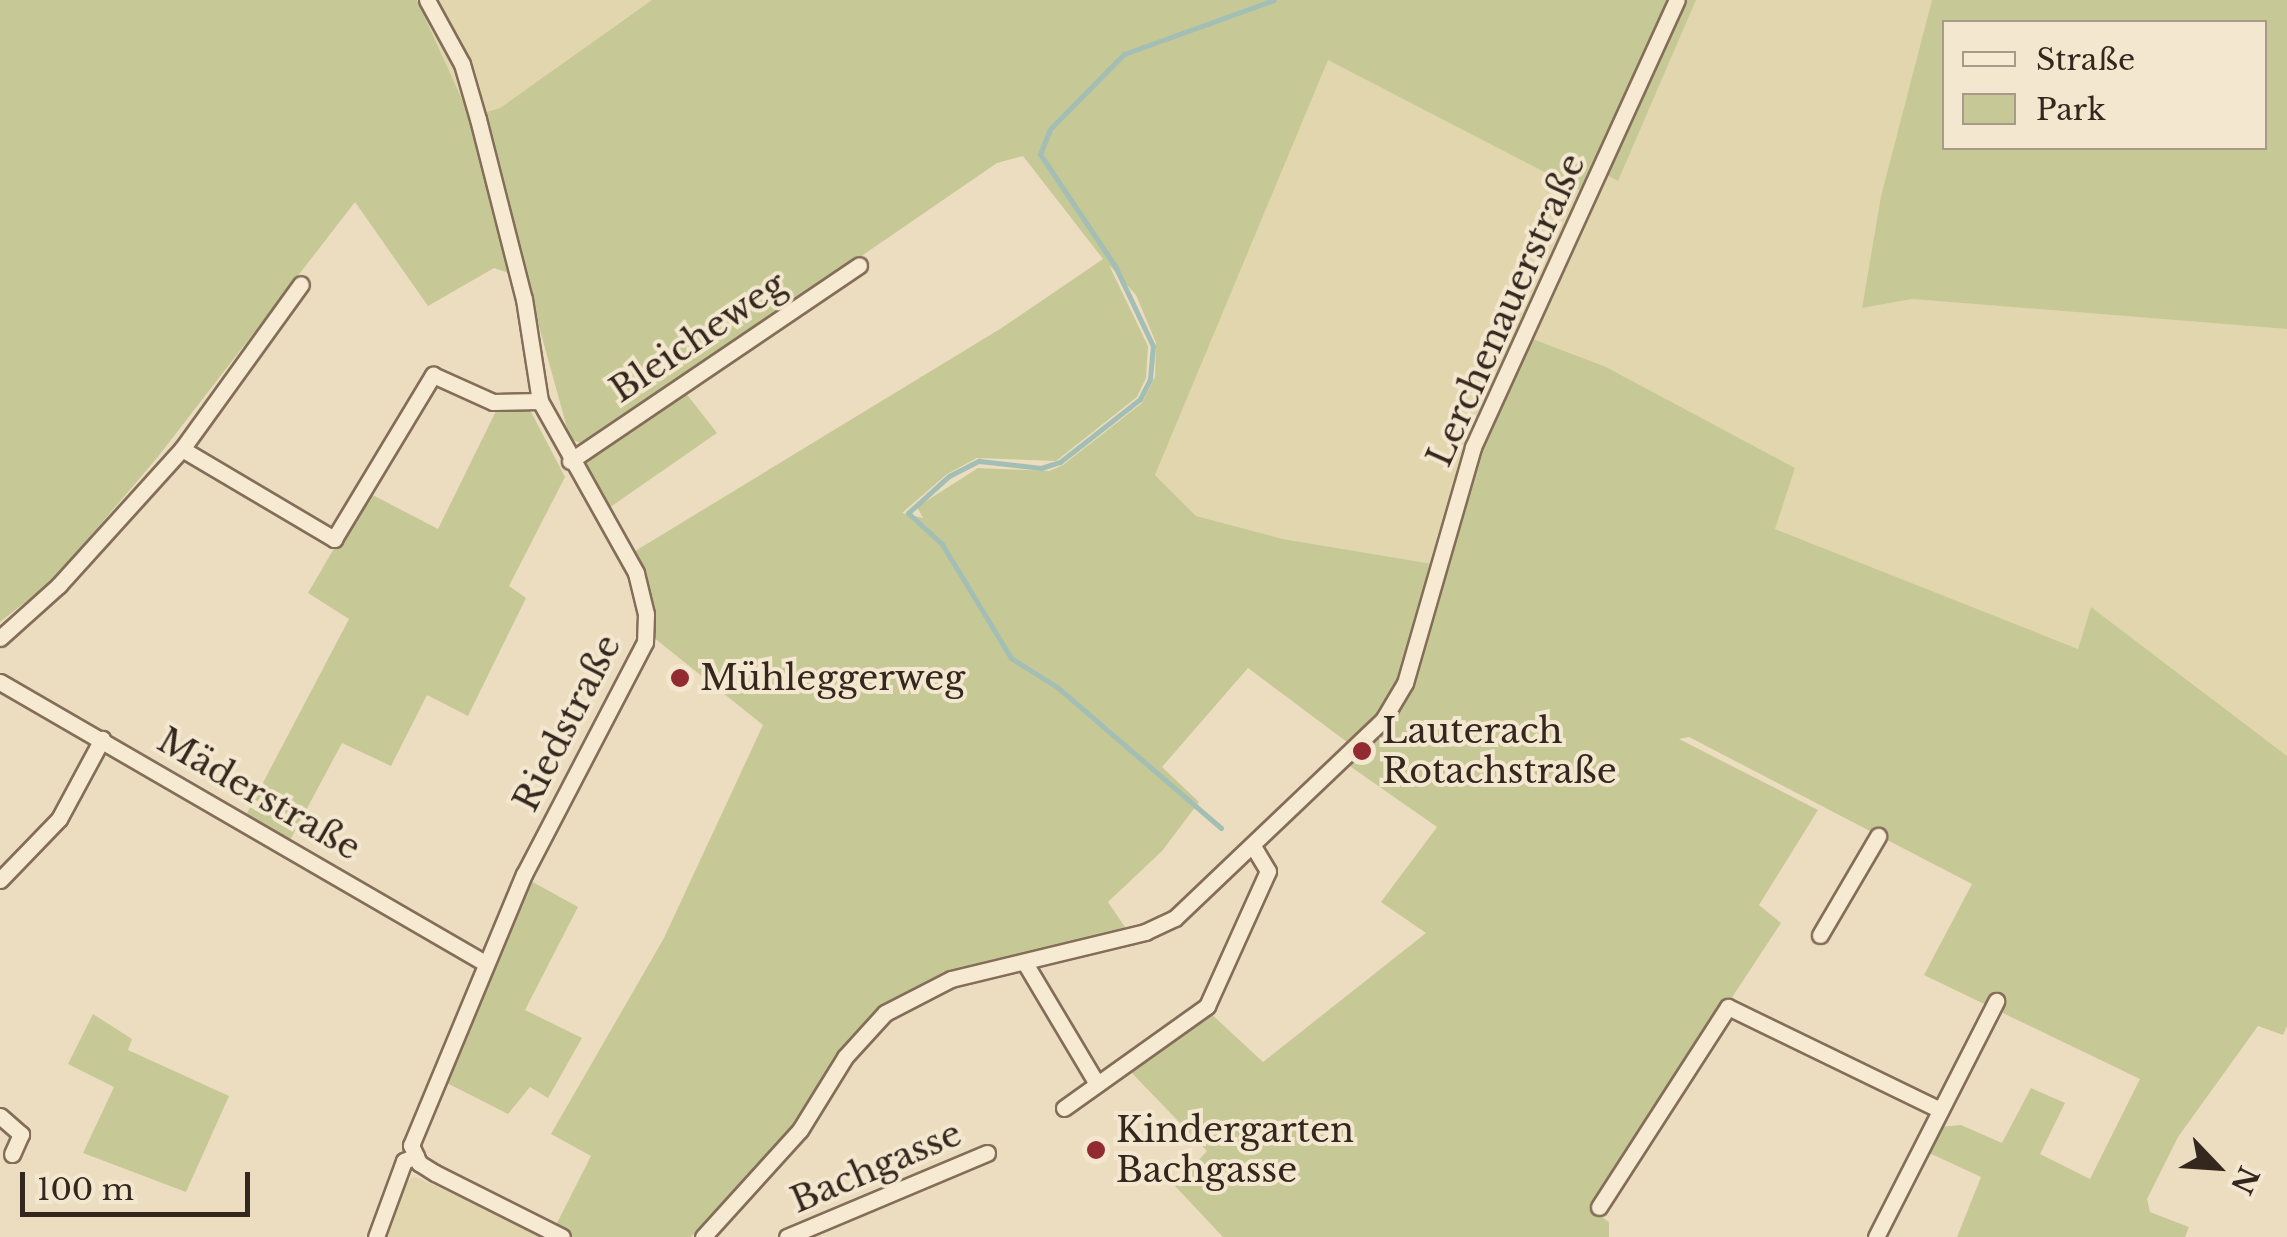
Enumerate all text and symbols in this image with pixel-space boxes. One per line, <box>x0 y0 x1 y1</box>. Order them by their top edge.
legend <box>1942 20 2267 150</box>
text: Straße <box>2036 41 2135 78</box>
text: Park <box>2036 91 2106 128</box>
street label: Lerchenauerstraße <box>1418 147 1594 473</box>
street label: Bleicheweg <box>602 263 794 411</box>
street label: Riedstraße <box>505 628 629 818</box>
place label: Mühleggerweg <box>700 657 965 699</box>
marker: Mühleggerweg <box>669 667 691 689</box>
place label: Lauterach Rotachstraße <box>1382 710 1617 792</box>
street label: Mäderstraße <box>150 719 368 869</box>
marker: Lauterach Rotachstraße <box>1351 740 1373 762</box>
place label: Kindergarten Bachgasse <box>1116 1109 1354 1191</box>
street label: Bachgasse <box>784 1112 968 1222</box>
north arrow <box>2167 1117 2267 1217</box>
marker: Kindergarten Bachgasse <box>1085 1139 1107 1161</box>
scale bar <box>25 1152 255 1214</box>
text: N <box>2223 1161 2266 1199</box>
text: 100 m <box>37 1171 134 1208</box>

